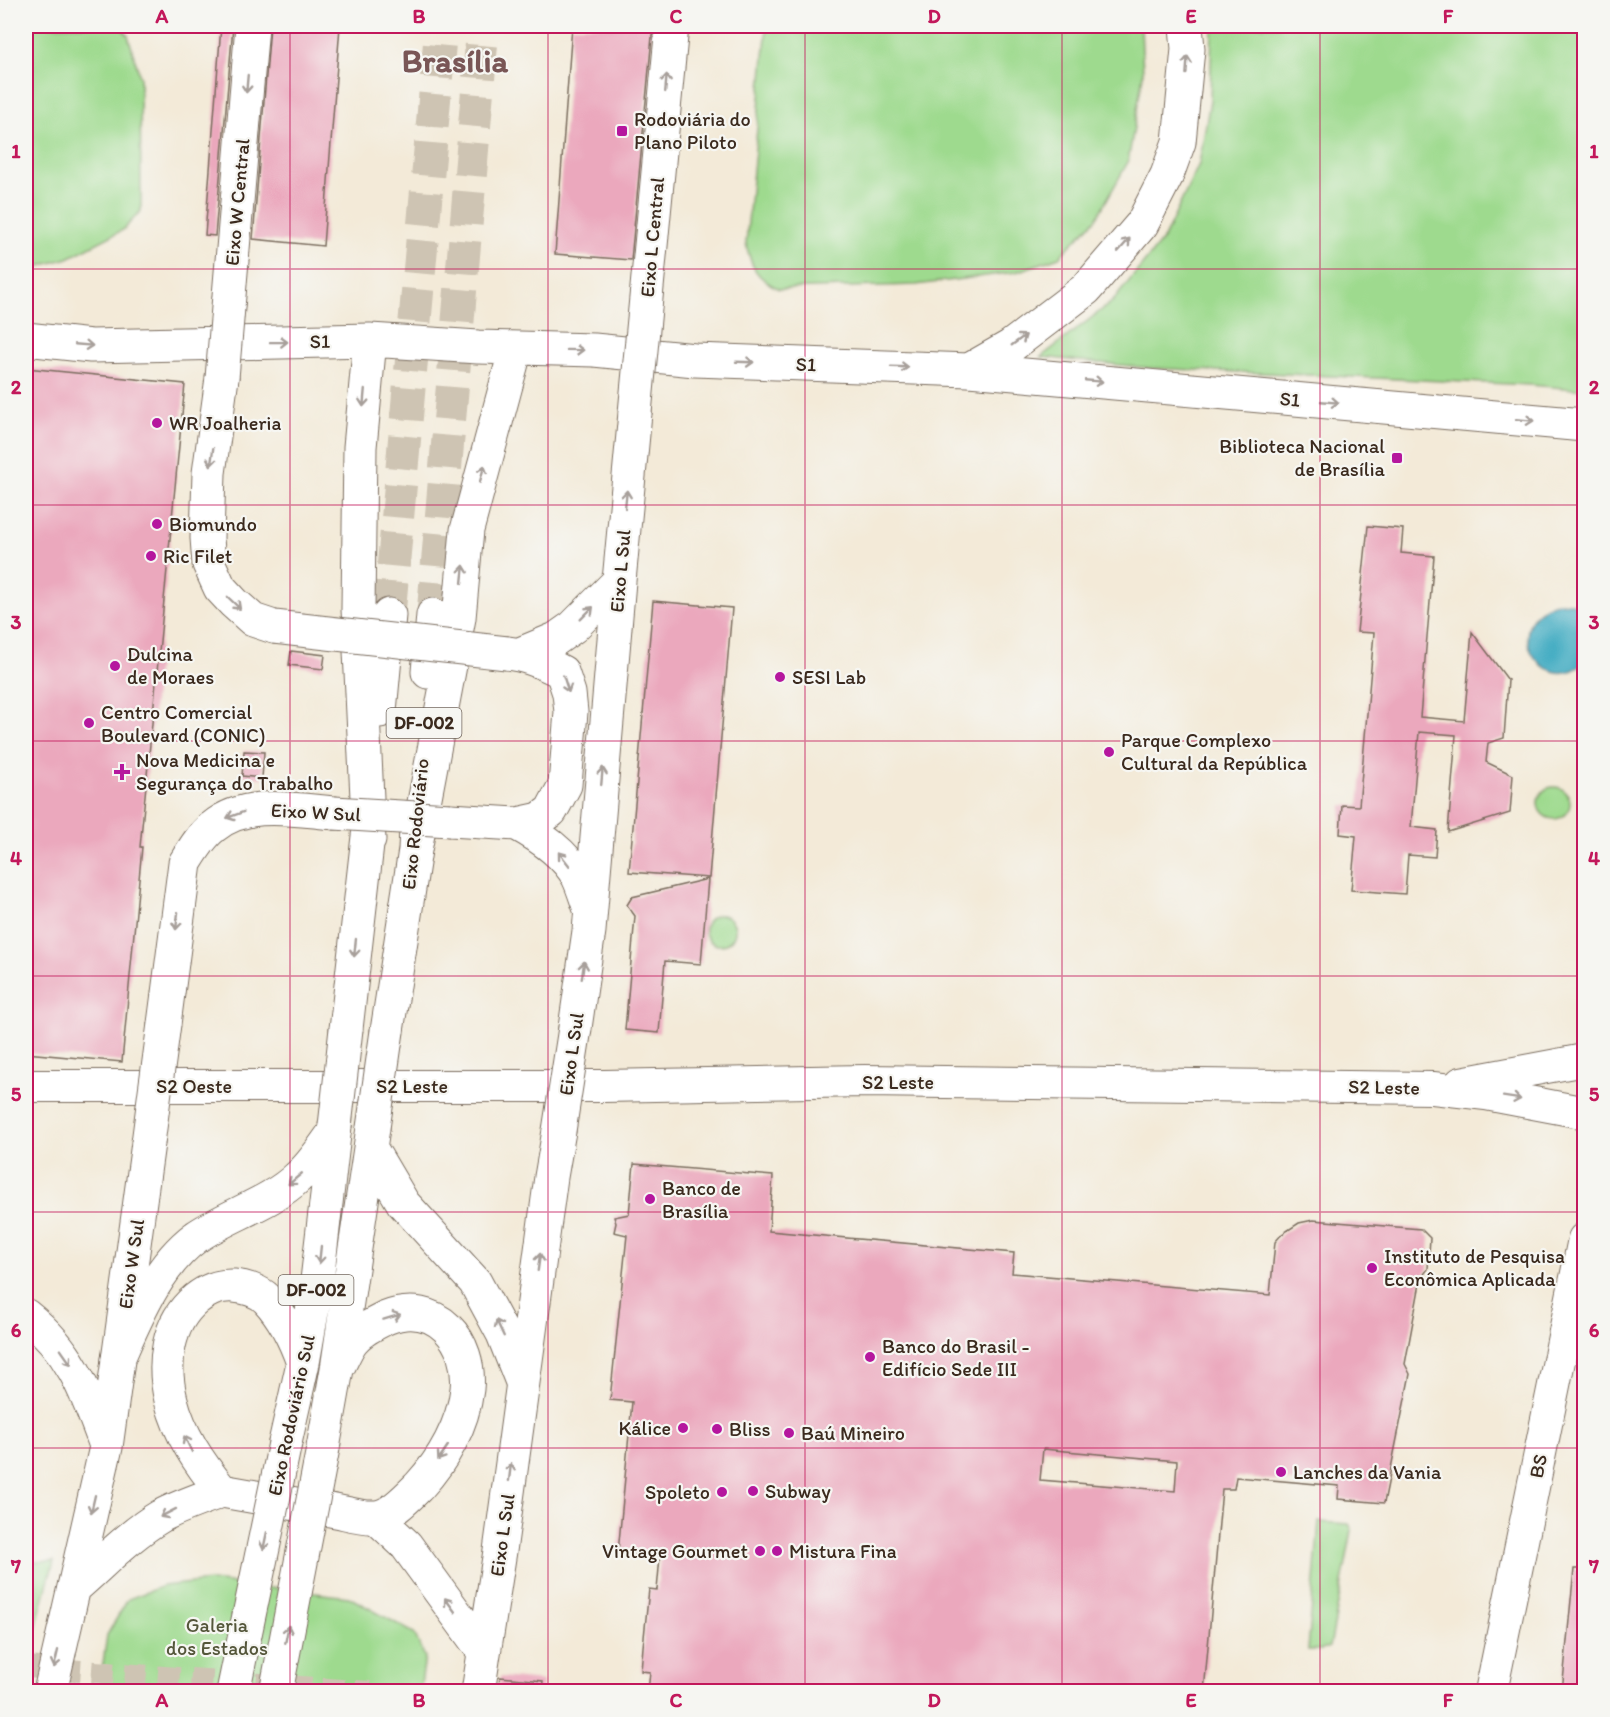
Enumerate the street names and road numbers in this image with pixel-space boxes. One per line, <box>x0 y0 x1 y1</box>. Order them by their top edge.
street label: Eixo W Central <box>219 137 255 267</box>
street label: Eixo L Central <box>635 176 669 298</box>
street label: S1 <box>310 329 330 353</box>
street label: S1 <box>795 352 817 376</box>
street label: S1 <box>1279 386 1301 412</box>
street label: Eixo L Sul <box>604 528 636 614</box>
road number: DF-002 <box>386 708 462 738</box>
street label: Eixo Rodoviário <box>396 757 434 891</box>
street label: Eixo W Sul <box>270 798 362 826</box>
street label: Eixo L Sul <box>553 1011 589 1097</box>
street label: S2 Leste <box>862 1070 934 1094</box>
street label: S2 Oeste <box>156 1074 232 1098</box>
street label: S2 Leste <box>376 1074 448 1098</box>
street label: S2 Leste <box>1348 1074 1420 1100</box>
street label: Eixo W Sul <box>113 1217 149 1310</box>
road number: DF-002 <box>278 1275 354 1305</box>
street label: Eixo Rodoviário Sul <box>262 1332 320 1498</box>
street label: BS <box>1524 1452 1552 1480</box>
street label: Eixo L Sul <box>484 1492 520 1578</box>

